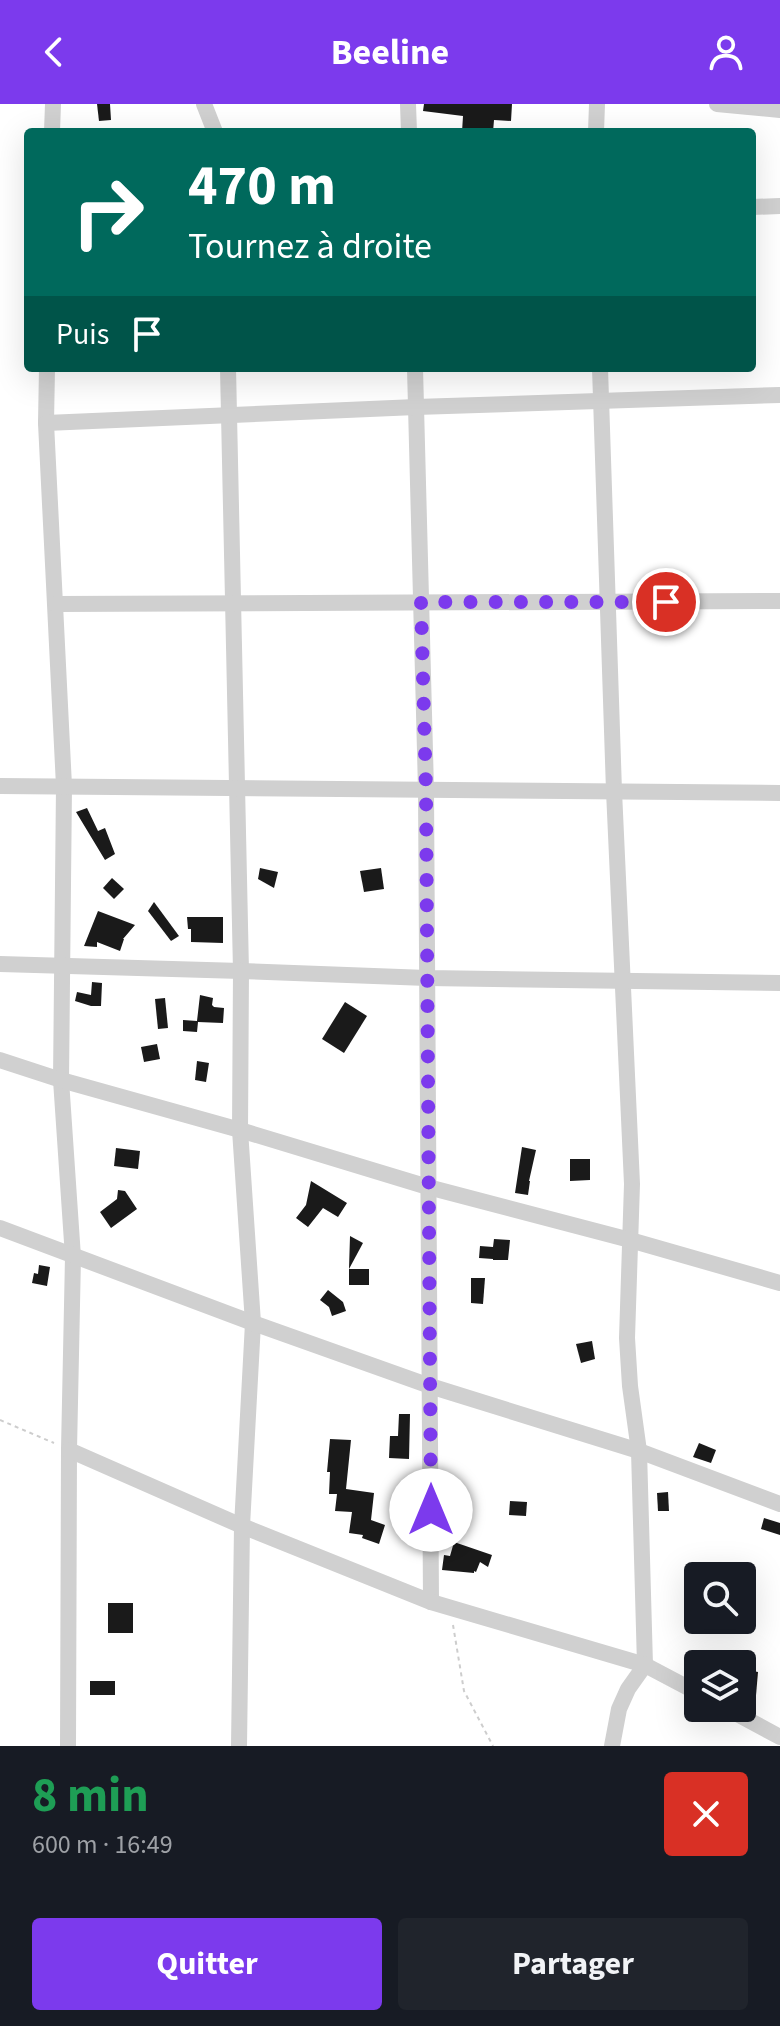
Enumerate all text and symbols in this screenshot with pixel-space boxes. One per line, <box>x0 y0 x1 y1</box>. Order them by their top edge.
text: Beeline <box>331 27 449 78</box>
icon: back <box>32 30 76 74</box>
icon: person <box>704 30 748 74</box>
text: 470 m <box>188 147 336 226</box>
icon: right <box>56 160 160 264</box>
text: Tournez à droite <box>188 221 432 272</box>
icon: arrive <box>125 312 169 356</box>
text: Puis <box>56 313 109 356</box>
pin <box>632 568 700 636</box>
icon: arrive <box>644 580 688 624</box>
position arrow <box>389 1468 473 1552</box>
map controls <box>684 1562 756 1722</box>
button: search <box>684 1562 756 1634</box>
button: layers <box>684 1650 756 1722</box>
text: 8 min <box>32 1762 149 1830</box>
button: close <box>664 1772 748 1856</box>
text: 600 m · 16:49 <box>32 1826 173 1863</box>
button: Quitter <box>32 1918 382 2010</box>
button: Partager <box>398 1918 748 2010</box>

